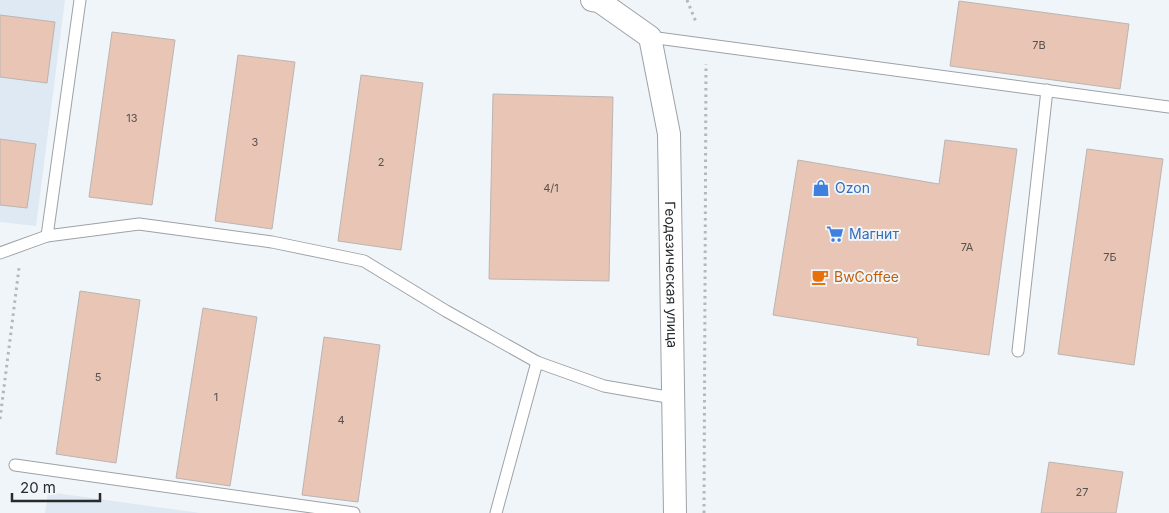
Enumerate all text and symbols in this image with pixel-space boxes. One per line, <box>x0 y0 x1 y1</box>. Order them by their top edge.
house number: 7В <box>1032 38 1046 52</box>
house number: 13 <box>126 111 138 125</box>
house number: 3 <box>252 135 259 149</box>
house number: 2 <box>378 155 384 169</box>
shop icon: Ozon <box>811 178 831 198</box>
place label: Ozon <box>835 179 870 196</box>
house number: 4/1 <box>543 181 559 195</box>
street label: Геодезическая улица <box>662 201 681 348</box>
supermarket icon: Магнит <box>825 224 845 244</box>
place label: Магнит <box>849 225 899 242</box>
house number: 7А <box>961 240 974 254</box>
house number: 7Б <box>1103 250 1117 264</box>
cafe icon: BwCoffee <box>810 267 830 287</box>
place label: BwCoffee <box>834 268 899 285</box>
house number: 5 <box>95 370 102 384</box>
house number: 1 <box>214 390 218 404</box>
house number: 4 <box>337 413 345 427</box>
scale bar <box>12 470 100 502</box>
text: 20 m <box>20 478 56 497</box>
house number: 27 <box>1076 485 1088 499</box>

